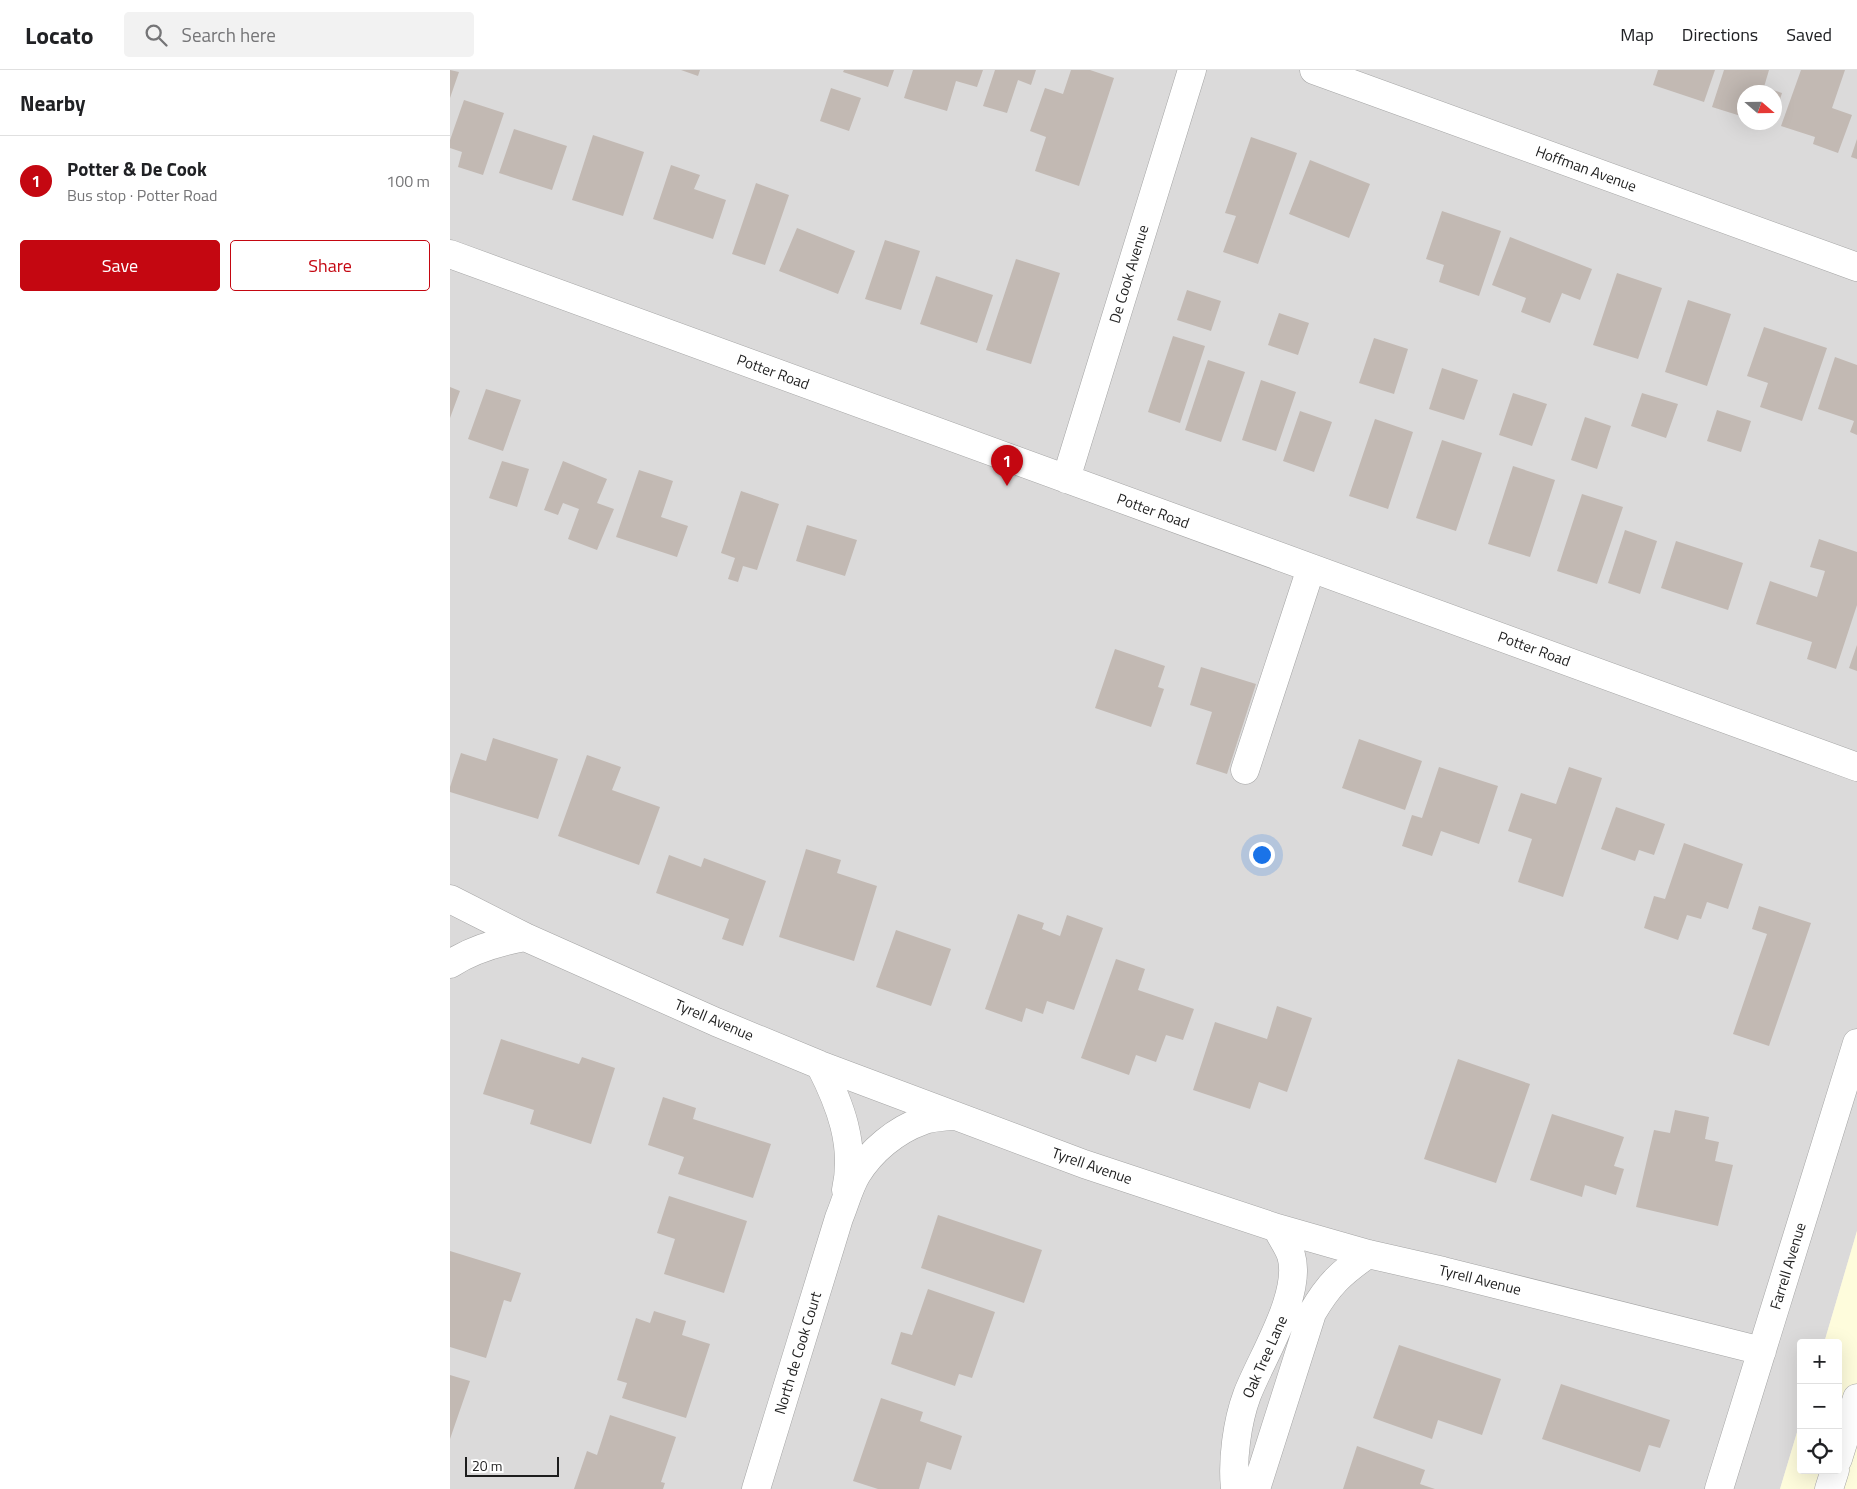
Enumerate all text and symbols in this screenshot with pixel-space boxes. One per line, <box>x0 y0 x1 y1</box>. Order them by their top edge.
search box <box>124 12 474 57</box>
text: Locato <box>25 17 94 53</box>
text: Search here <box>182 20 276 49</box>
icon: search <box>142 21 170 49</box>
text: Map <box>1620 21 1654 48</box>
text: Directions <box>1682 21 1758 48</box>
text: Saved <box>1786 21 1832 48</box>
north arrow <box>1737 85 1782 130</box>
text: Nearby <box>20 87 85 119</box>
street label: Hoffman Avenue <box>1532 140 1640 198</box>
text: Potter & De Cook <box>67 154 207 183</box>
text: 1 <box>32 169 40 193</box>
text: 100 m <box>386 169 430 193</box>
text: Bus stop · Potter Road <box>67 183 218 207</box>
street label: De Cook Avenue <box>1103 222 1154 326</box>
button: Save <box>20 240 220 291</box>
button: Share <box>230 240 430 291</box>
street label: Potter Road <box>734 348 813 395</box>
pin: 1 <box>991 445 1023 486</box>
street label: Potter Road <box>1114 487 1193 534</box>
street label: Potter Road <box>1495 625 1574 672</box>
your location <box>1249 842 1275 868</box>
street label: Tyrell Avenue <box>671 993 757 1047</box>
street label: Tyrell Avenue <box>1049 1141 1136 1190</box>
street label: Farrell Avenue <box>1763 1220 1812 1312</box>
street label: Tyrell Avenue <box>1437 1258 1524 1301</box>
street label: North de Cook Court <box>768 1288 827 1417</box>
street label: Oak Tree Lane <box>1236 1312 1293 1402</box>
map controls <box>1797 1339 1842 1474</box>
button: + <box>1797 1339 1842 1384</box>
button: − <box>1797 1384 1842 1429</box>
button: locate <box>1797 1429 1842 1474</box>
scale bar <box>465 1454 559 1477</box>
text: 20 m <box>472 1455 502 1476</box>

